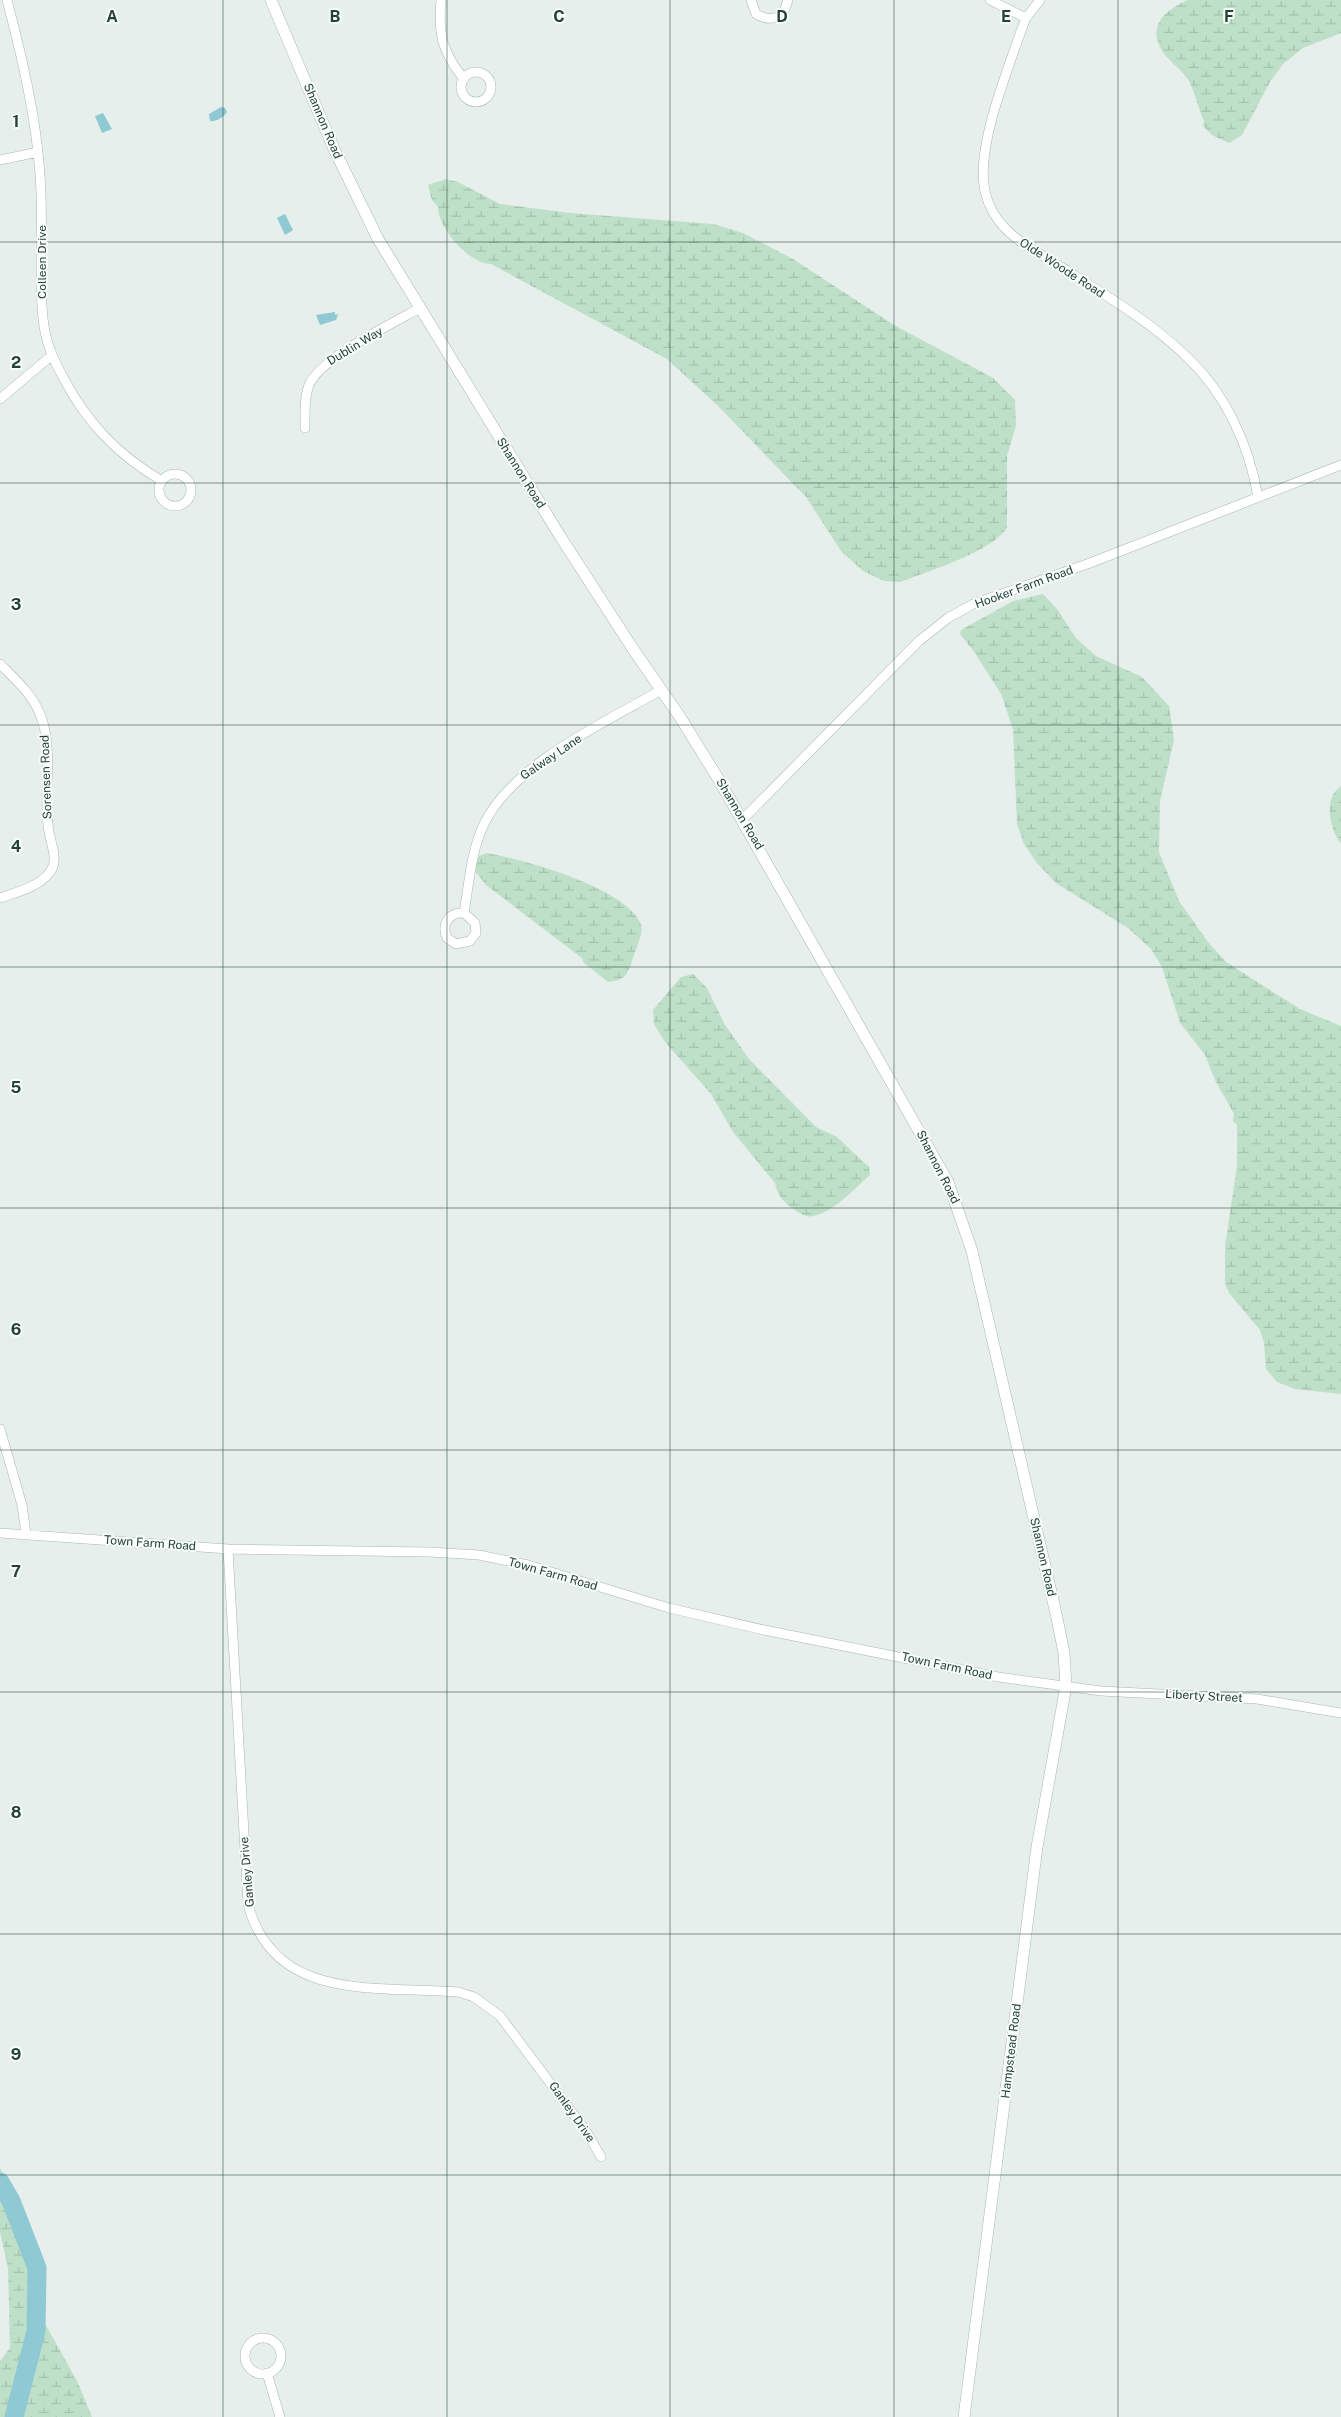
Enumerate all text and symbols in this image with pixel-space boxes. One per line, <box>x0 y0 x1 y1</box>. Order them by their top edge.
text: A <box>106 7 118 26</box>
text: B <box>330 7 341 26</box>
text: C <box>553 7 565 26</box>
text: D <box>776 7 788 26</box>
text: E <box>1001 7 1011 26</box>
text: F <box>1224 7 1234 26</box>
street label: Shannon Road <box>301 81 345 161</box>
text: 1 <box>13 112 19 131</box>
street label: Colleen Drive <box>35 225 49 299</box>
street label: Olde Woode Road <box>1017 235 1107 301</box>
street label: Dublin Way <box>325 324 386 368</box>
text: 2 <box>11 353 21 372</box>
street label: Shannon Road <box>494 435 548 511</box>
street label: Hooker Farm Road <box>973 563 1075 611</box>
text: 3 <box>11 595 21 614</box>
street label: Galway Lane <box>518 731 584 783</box>
street label: Sorensen Road <box>38 735 54 819</box>
street label: Shannon Road <box>713 776 767 852</box>
text: 4 <box>11 837 22 856</box>
text: 5 <box>11 1078 22 1097</box>
street label: Shannon Road <box>913 1128 963 1206</box>
text: 6 <box>11 1320 21 1339</box>
street label: Shannon Road <box>1027 1516 1059 1598</box>
street label: Town Farm Road <box>103 1533 197 1553</box>
street label: Town Farm Road <box>507 1555 599 1593</box>
text: 7 <box>11 1562 21 1581</box>
street label: Town Farm Road <box>900 1650 994 1682</box>
street label: Liberty Street <box>1165 1687 1243 1705</box>
text: 8 <box>11 1803 22 1822</box>
street label: Ganley Drive <box>237 1836 257 1908</box>
street label: Hampstead Road <box>998 2003 1024 2099</box>
text: 9 <box>11 2045 21 2064</box>
street label: Ganley Drive <box>546 2079 598 2145</box>

